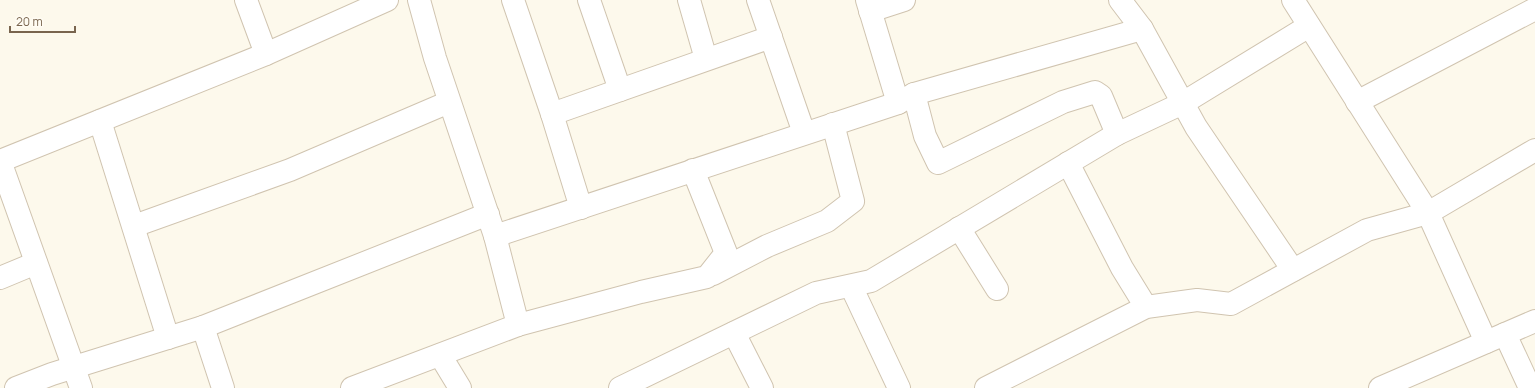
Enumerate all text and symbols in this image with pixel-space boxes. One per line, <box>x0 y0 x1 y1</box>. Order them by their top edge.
scale bar <box>10 8 75 34</box>
text: 20 m <box>16 13 43 30</box>

